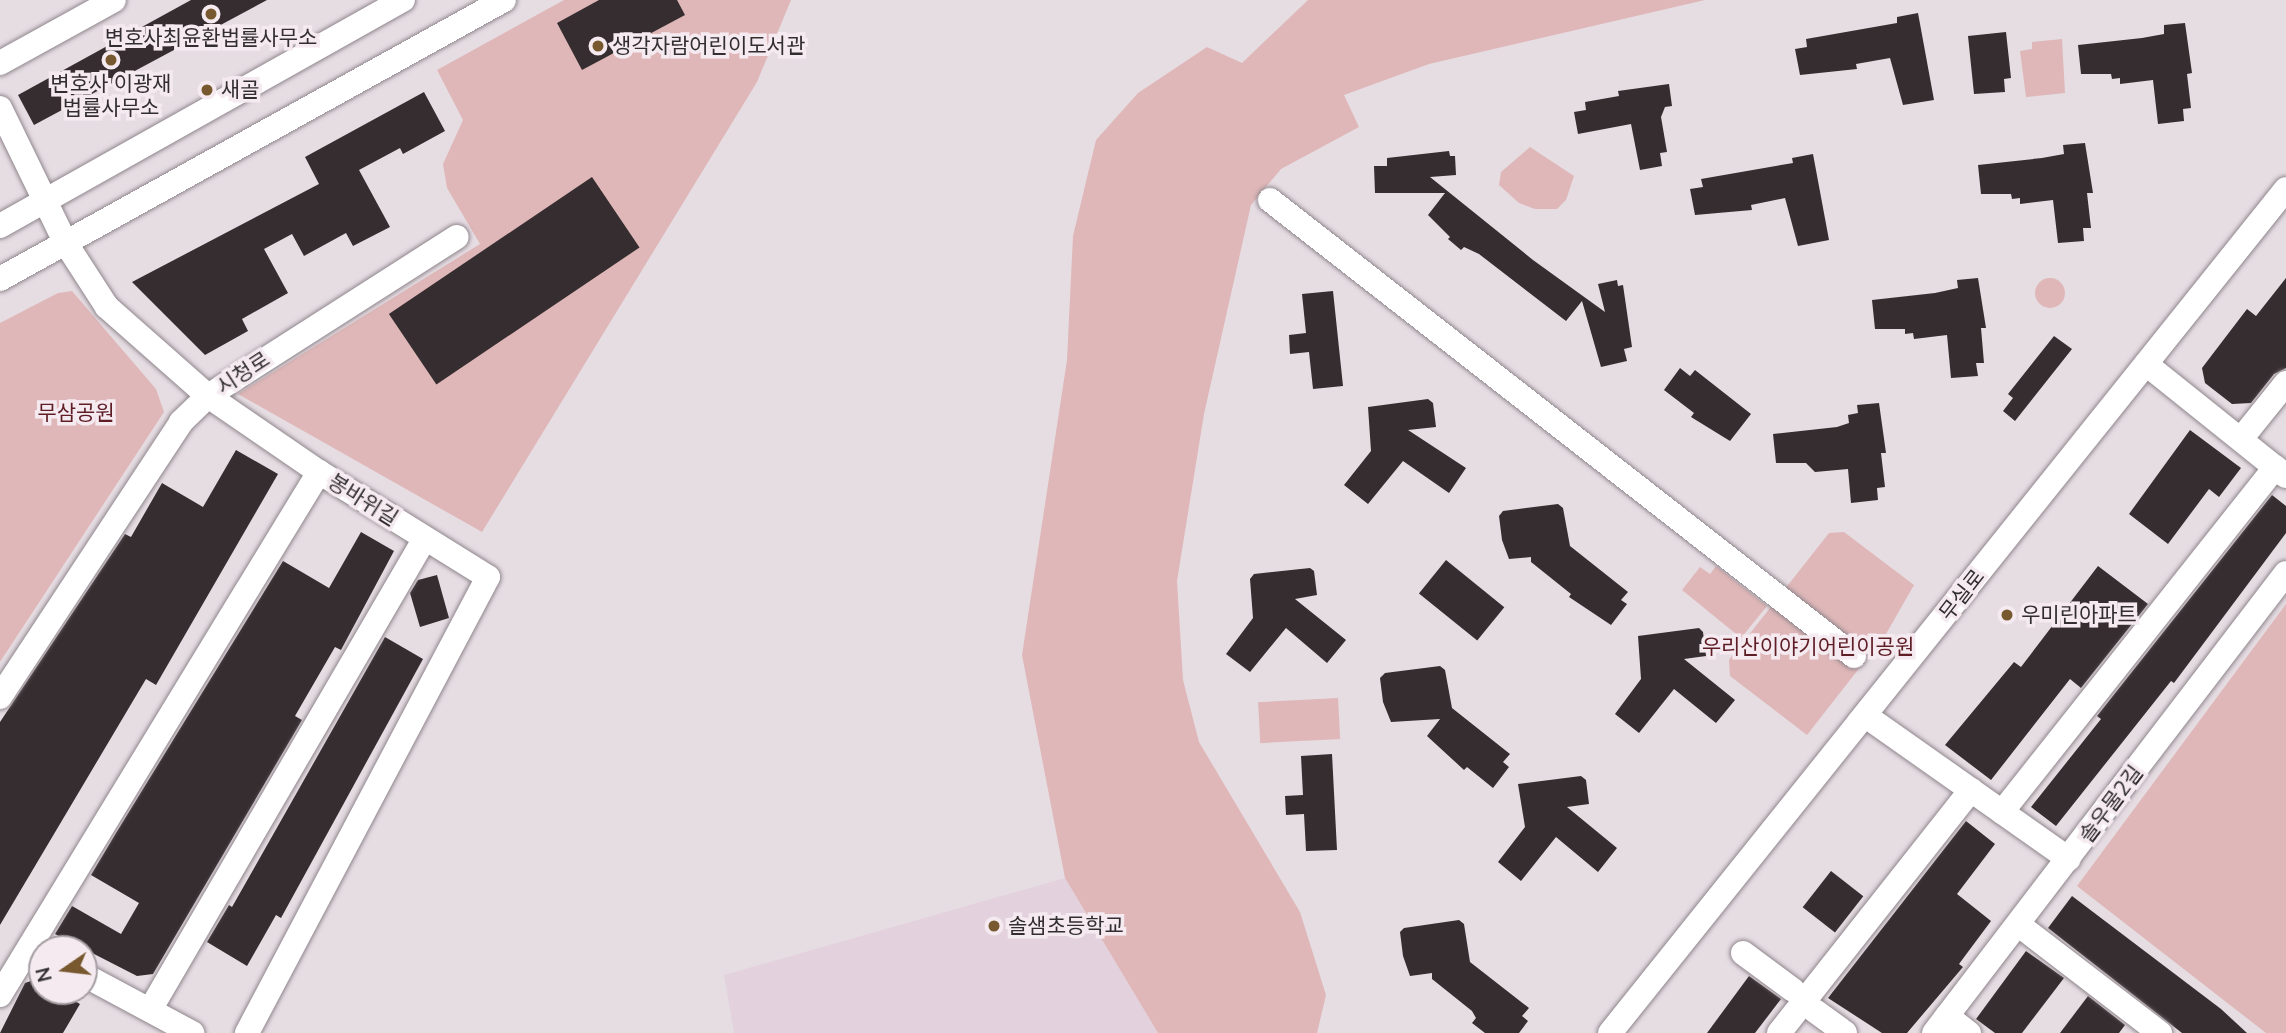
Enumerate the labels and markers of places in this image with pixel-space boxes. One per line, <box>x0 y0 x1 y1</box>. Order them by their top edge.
marker: 변호사최윤환법률사무소 <box>203 6 219 22</box>
place label: 변호사최윤환법률사무소 <box>105 25 317 51</box>
place label: 생각자람어린이도서관 <box>612 33 805 59</box>
marker: 생각자람어린이도서관 <box>590 38 606 54</box>
marker: 변호사 이광재 법률사무소 <box>103 52 119 68</box>
place label: 변호사 이광재 법률사무소 <box>50 71 172 121</box>
place label: 새골 <box>221 77 260 103</box>
marker: 새골 <box>199 82 215 98</box>
place label: 우미린아파트 <box>2021 602 2137 628</box>
marker: 우미린아파트 <box>1999 607 2015 623</box>
place label: 솔샘초등학교 <box>1008 913 1124 939</box>
marker: 솔샘초등학교 <box>986 918 1002 934</box>

